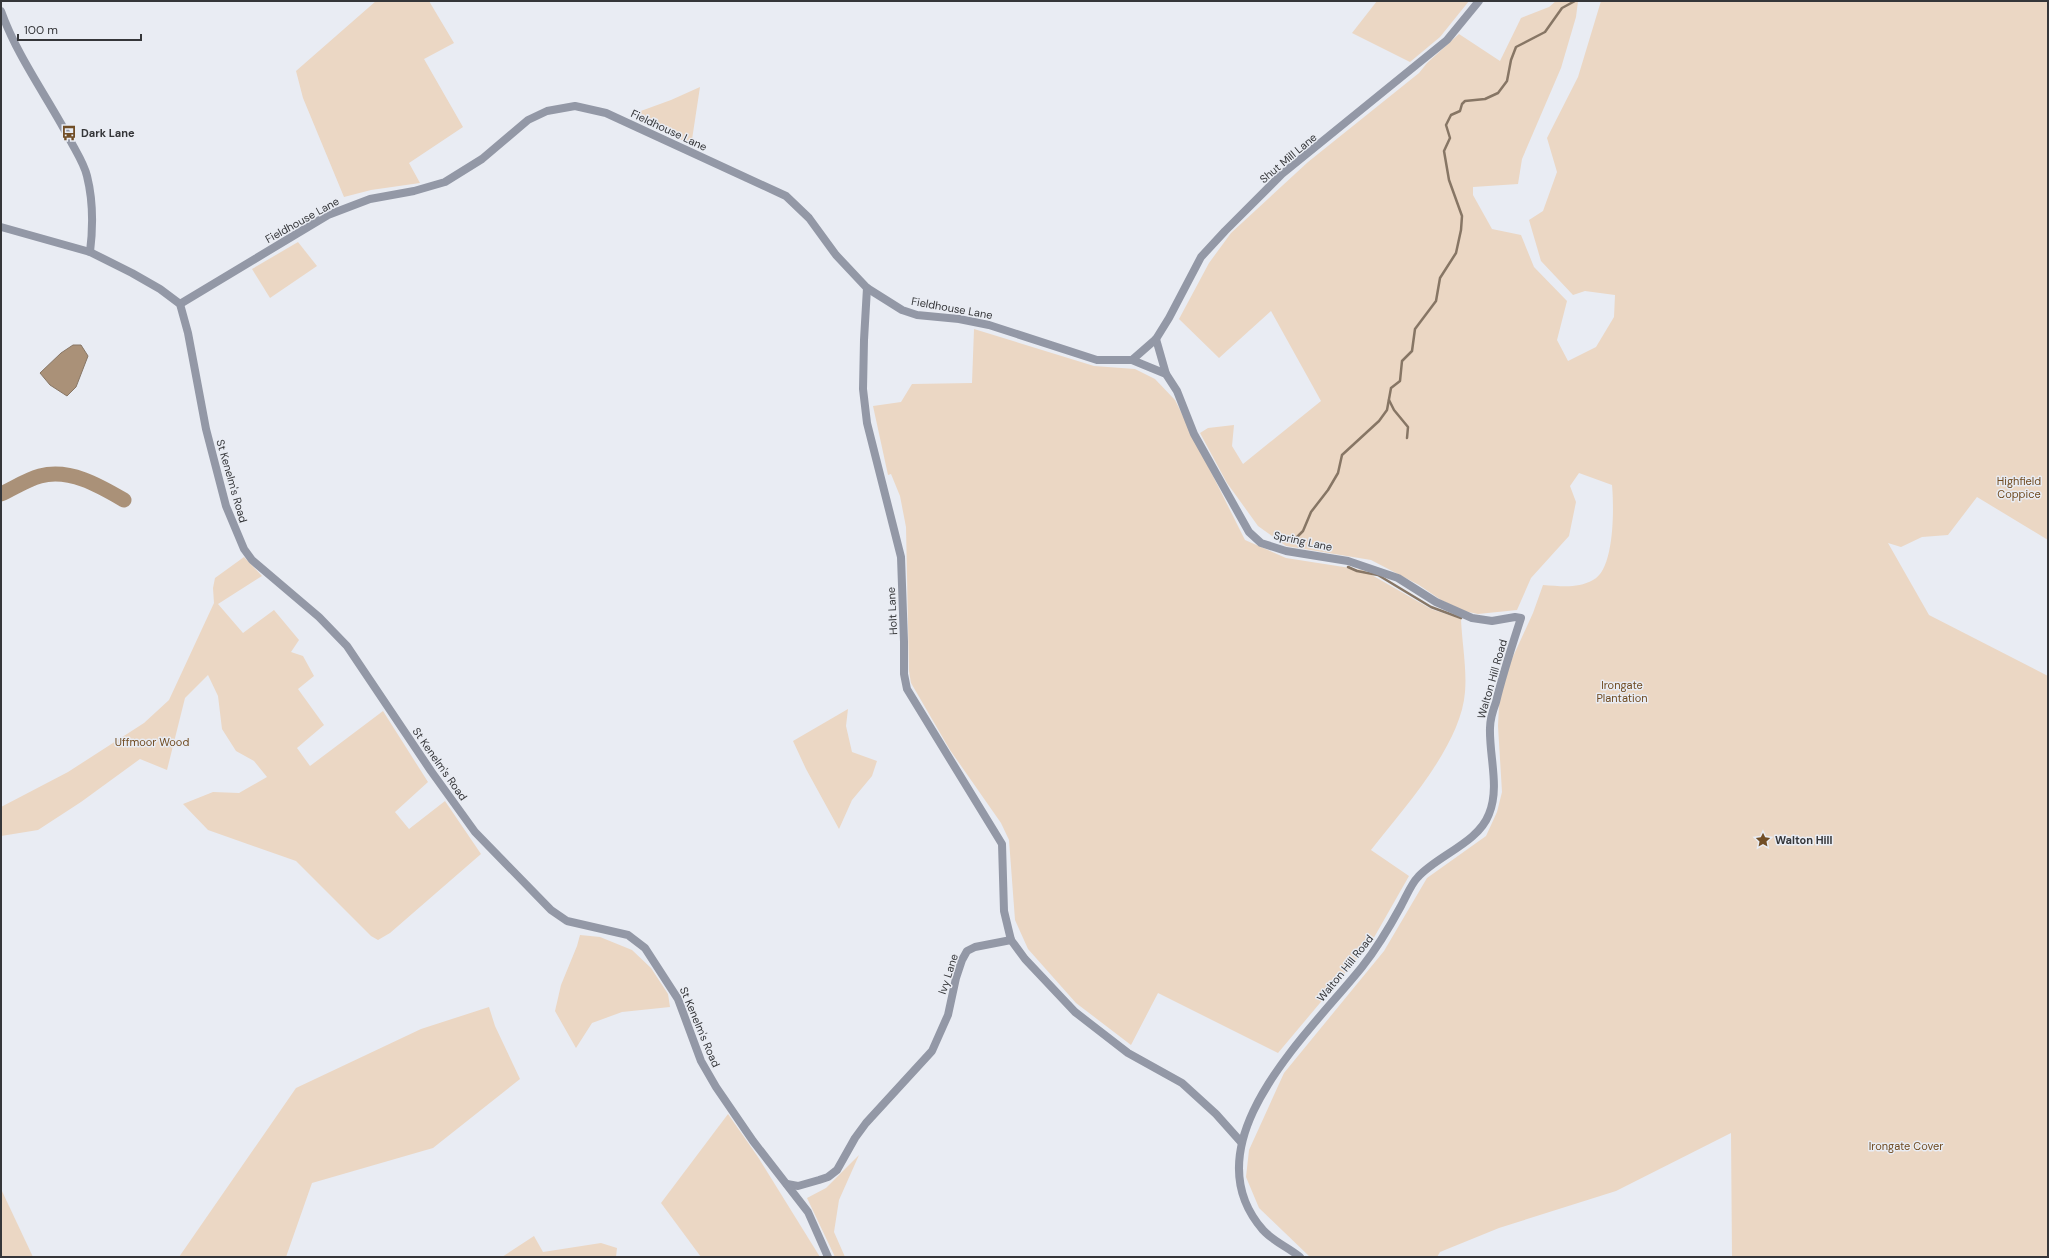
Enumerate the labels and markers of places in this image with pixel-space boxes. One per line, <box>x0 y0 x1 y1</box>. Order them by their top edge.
bus stop icon: Dark Lane <box>60 124 78 142</box>
place label: Dark Lane <box>81 126 135 140</box>
place icon: Walton Hill <box>1754 831 1772 849</box>
place label: Walton Hill <box>1775 833 1832 847</box>

